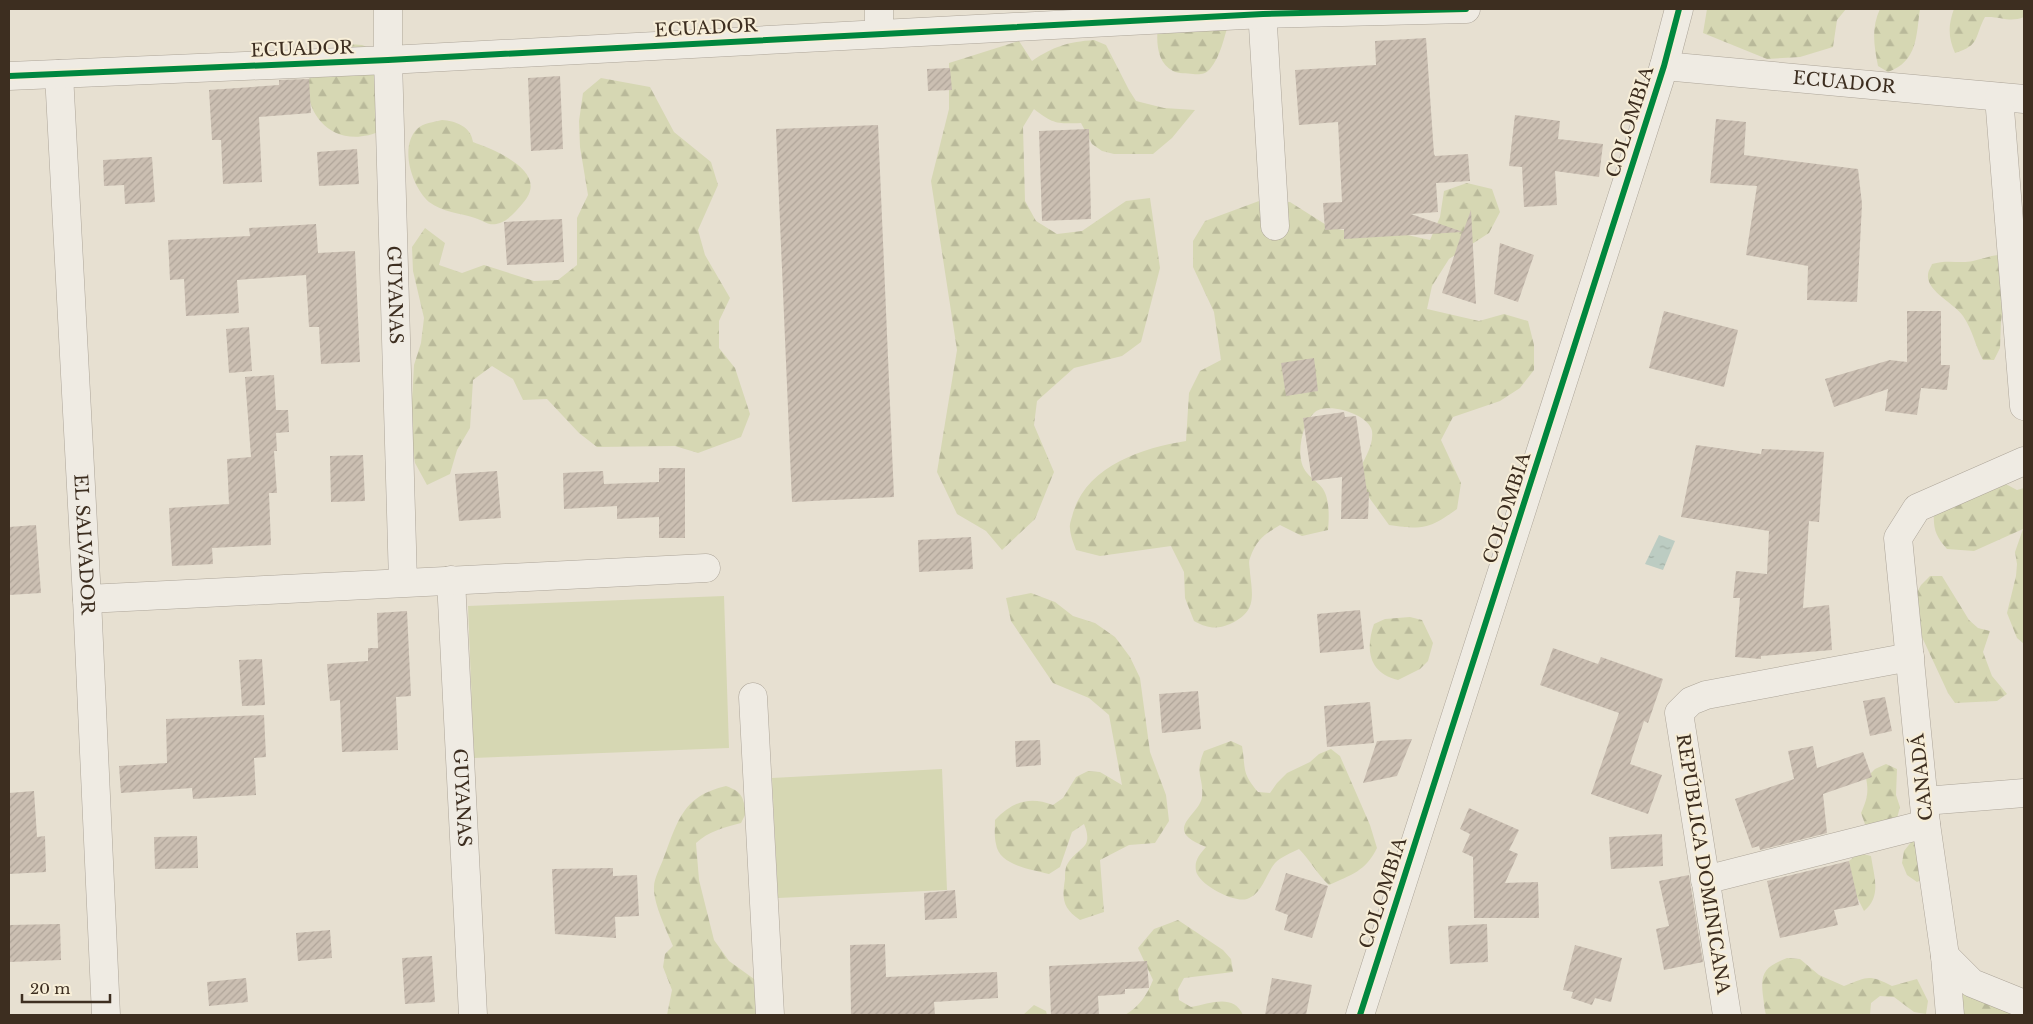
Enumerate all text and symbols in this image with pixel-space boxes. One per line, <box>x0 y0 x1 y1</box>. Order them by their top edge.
street label: ECUADOR <box>654 14 759 42</box>
street label: ECUADOR <box>250 36 355 62</box>
street label: COLOMBIA <box>1602 63 1659 180</box>
street label: ECUADOR <box>1792 67 1897 98</box>
street label: GUYANAS <box>382 245 407 344</box>
street label: COLOMBIA <box>1479 449 1536 566</box>
street label: EL SALVADOR <box>69 473 99 616</box>
street label: CANADÁ <box>1905 731 1938 822</box>
street label: REPÚBLICA DOMINICANA <box>1672 732 1736 997</box>
street label: GUYANAS <box>449 748 475 847</box>
street label: COLOMBIA <box>1355 834 1412 951</box>
scale bar <box>22 972 110 1004</box>
text: 20 m <box>30 979 70 998</box>

